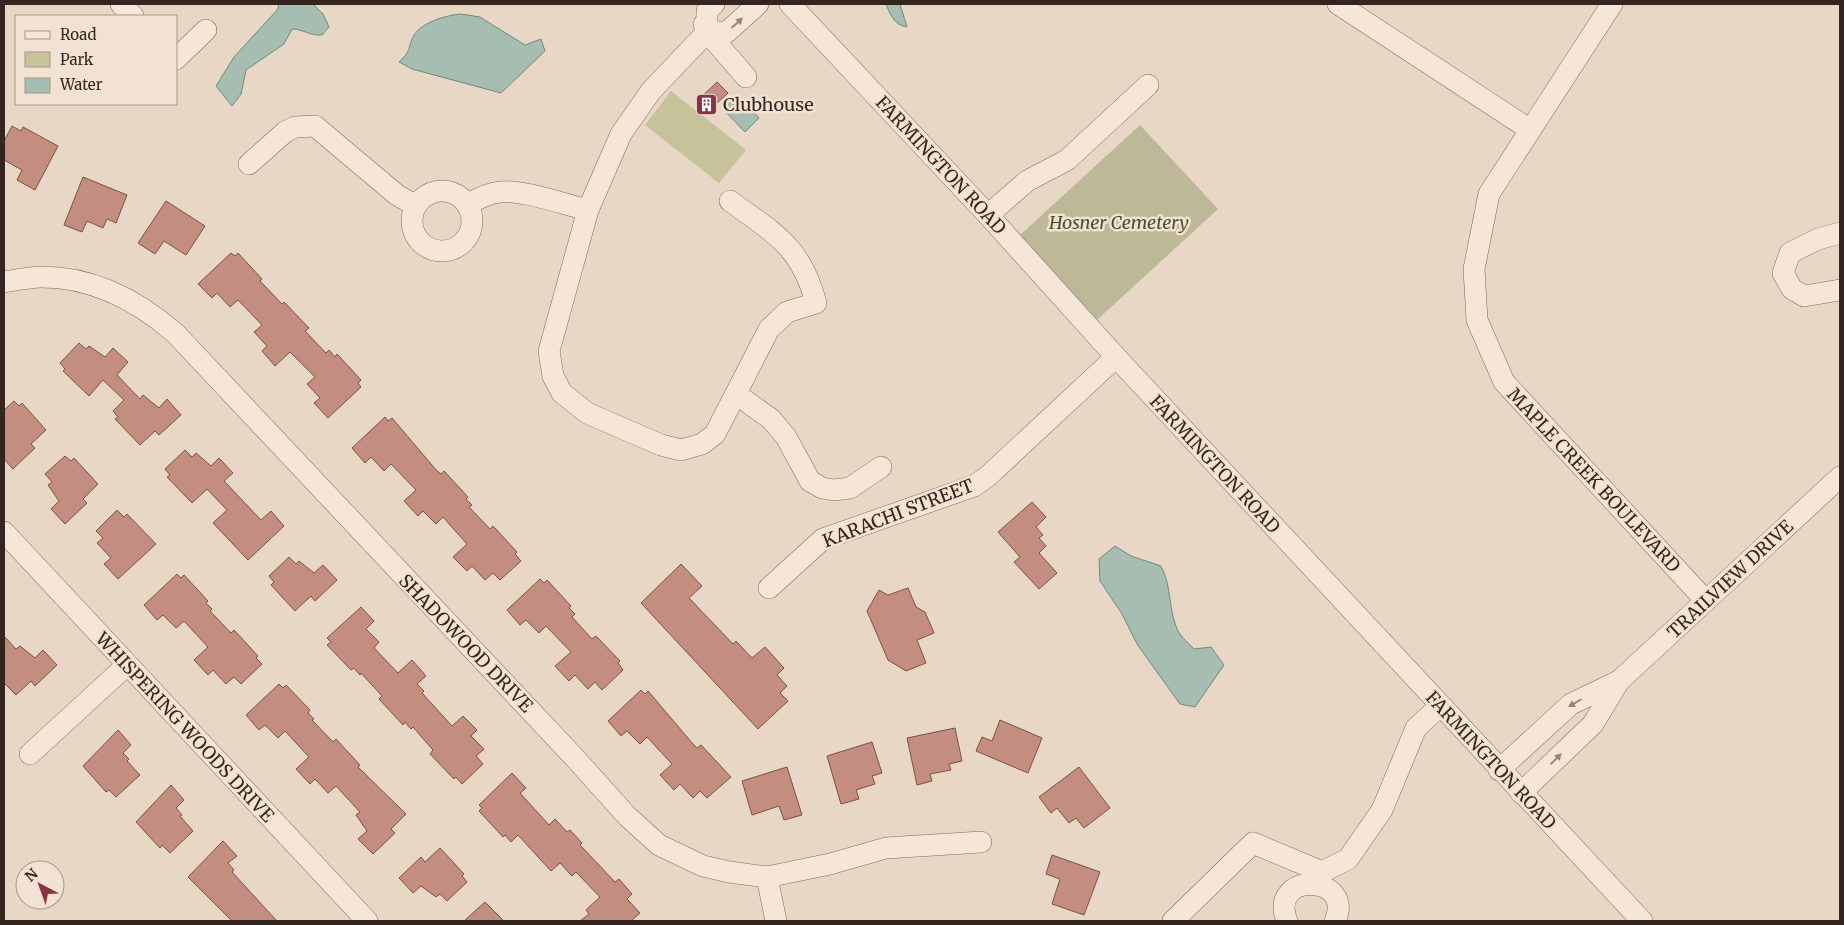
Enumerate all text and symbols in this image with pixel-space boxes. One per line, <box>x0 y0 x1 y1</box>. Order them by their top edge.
legend <box>15 15 178 105</box>
one-way arrow <box>730 17 742 29</box>
text: Road <box>60 25 96 44</box>
text: Park <box>60 50 94 69</box>
text: Water <box>59 75 103 94</box>
street label: FARMINGTON ROAD <box>871 91 1011 239</box>
building icon: Clubhouse <box>695 92 719 116</box>
place label: Clubhouse <box>723 93 814 116</box>
park label: Hosner Cemetery <box>1048 211 1189 234</box>
street label: MAPLE CREEK BOULEVARD <box>1502 383 1686 577</box>
street label: FARMINGTON ROAD <box>1145 390 1285 538</box>
street label: KARACHI STREET <box>819 473 977 552</box>
street label: TRAILVIEW DRIVE <box>1662 514 1798 643</box>
street label: SHADOWOOD DRIVE <box>394 569 538 717</box>
street label: WHISPERING WOODS DRIVE <box>90 626 280 827</box>
street label: FARMINGTON ROAD <box>1421 686 1561 834</box>
one-way arrow <box>1569 698 1582 707</box>
one-way arrow <box>1550 753 1562 765</box>
north arrow <box>15 860 65 910</box>
text: N <box>21 865 42 886</box>

